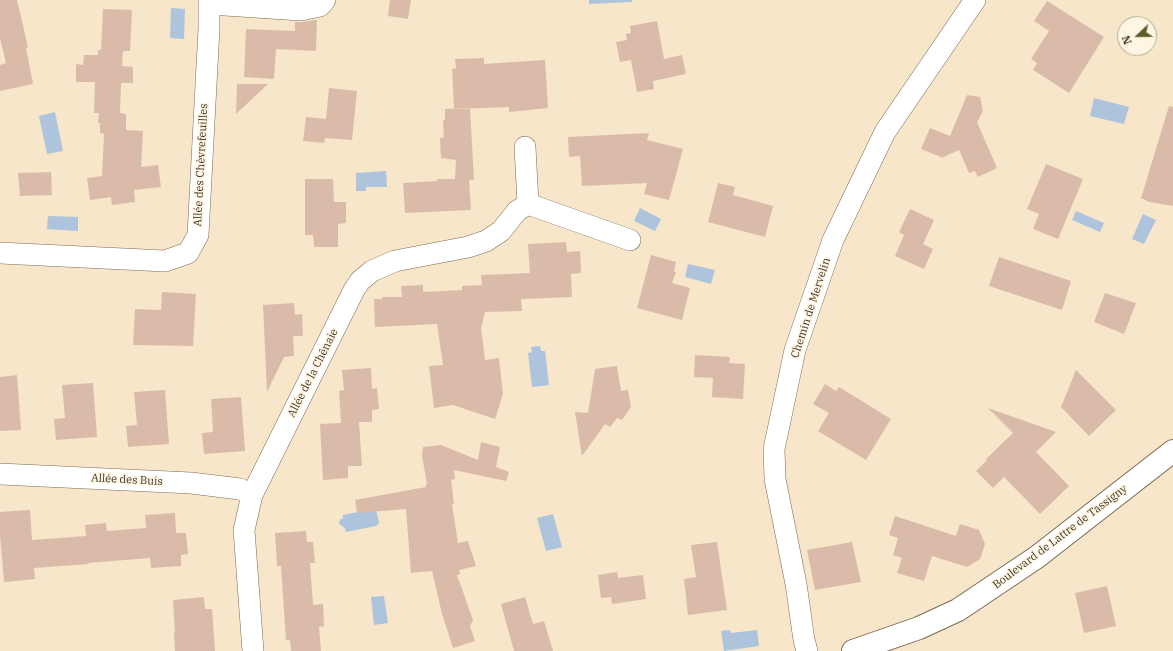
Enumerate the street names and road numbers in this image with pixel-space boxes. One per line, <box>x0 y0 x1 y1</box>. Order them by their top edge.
street label: Allée des Chèvrefeuilles <box>191 103 211 227</box>
street label: Chemin de Mervelin <box>789 256 833 360</box>
street label: Allée de la Chênaie <box>285 326 341 420</box>
street label: Allée des Buis <box>91 472 163 488</box>
street label: Boulevard de Lattre de Tassigny <box>990 482 1130 592</box>

